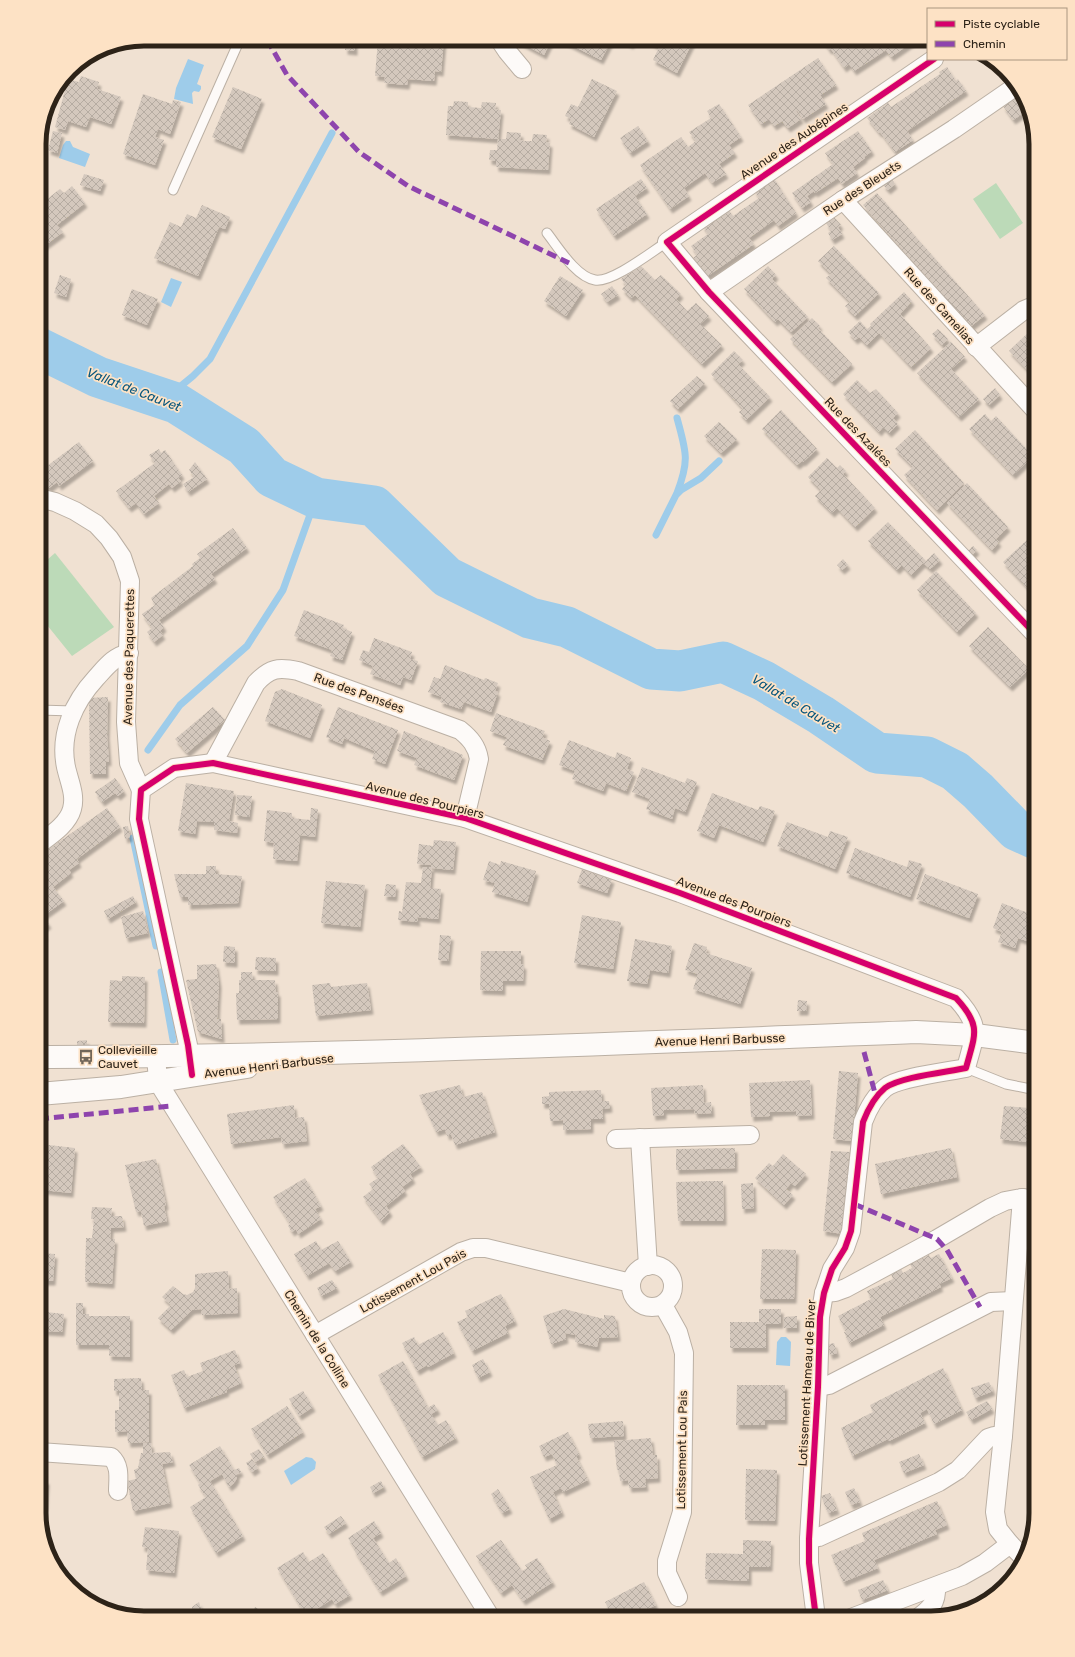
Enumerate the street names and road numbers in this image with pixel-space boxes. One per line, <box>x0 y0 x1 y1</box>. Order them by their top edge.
street label: Avenue des Aubépines <box>738 100 850 182</box>
street label: Rue des Bleuets <box>820 158 904 218</box>
street label: Rue des Camelias <box>901 265 977 347</box>
street label: Rue des Azalées <box>821 395 895 469</box>
street label: Avenue des Paquerettes <box>121 589 137 725</box>
street label: Rue des Pensées <box>312 670 406 716</box>
street label: Avenue des Pourpiers <box>364 778 486 822</box>
street label: Avenue des Pourpiers <box>675 874 793 930</box>
street label: Avenue Henri Barbusse <box>655 1031 786 1049</box>
street label: Avenue Henri Barbusse <box>203 1051 335 1081</box>
street label: Lotissement Lou Pais <box>358 1246 468 1316</box>
street label: Chemin de la Colline <box>281 1288 353 1391</box>
street label: Lotissement Hameau de Biver <box>796 1299 818 1467</box>
street label: Lotissement Lou Pais <box>674 1390 690 1510</box>

